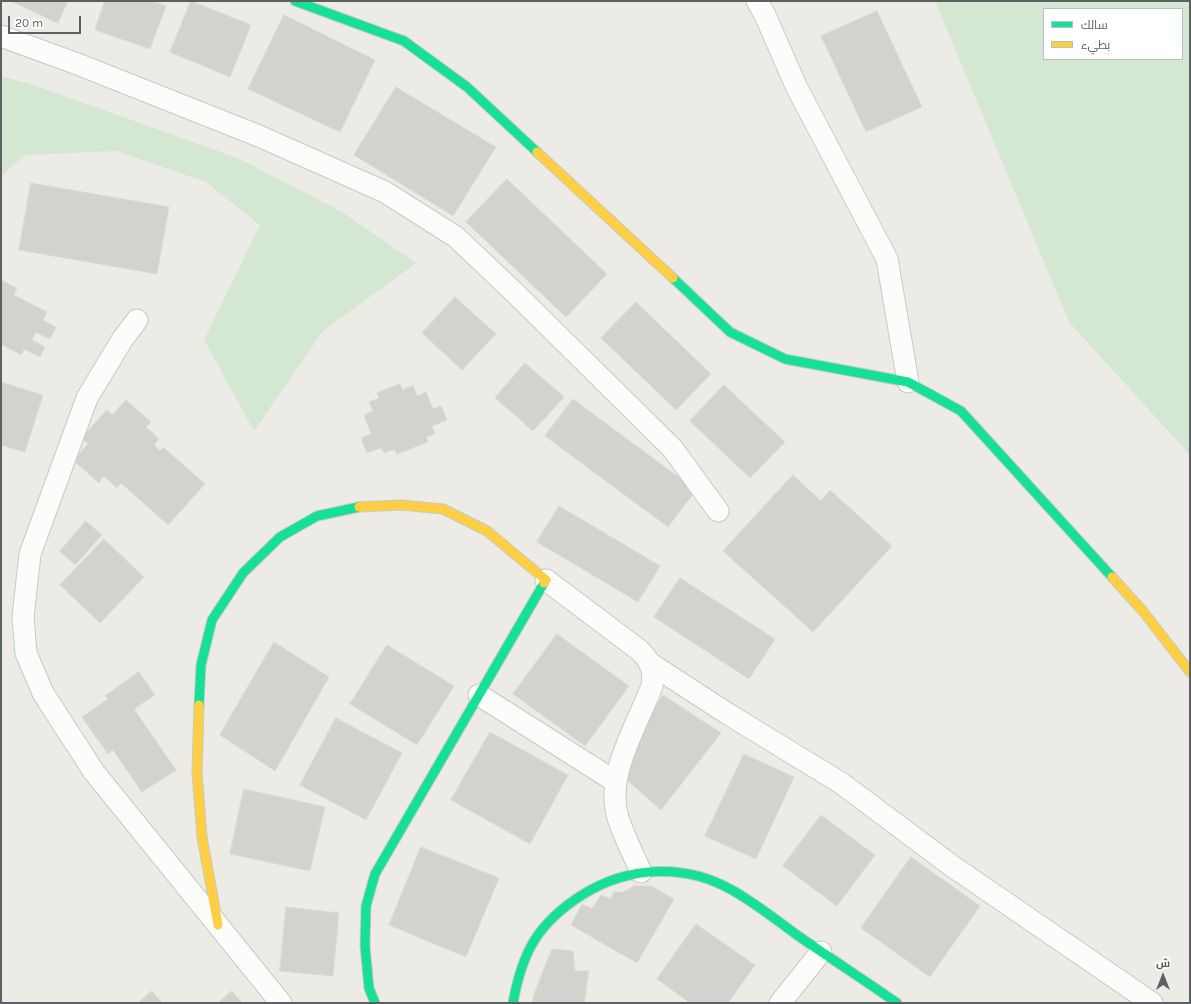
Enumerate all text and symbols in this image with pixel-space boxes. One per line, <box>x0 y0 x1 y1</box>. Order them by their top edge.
scale bar <box>10 8 83 34</box>
legend <box>1043 8 1183 60</box>
text: 20 m <box>15 16 43 30</box>
text: سالك <box>1081 18 1108 32</box>
text: بطيء <box>1081 38 1110 52</box>
north arrow <box>1143 956 1183 996</box>
text: ش <box>1156 957 1170 970</box>

